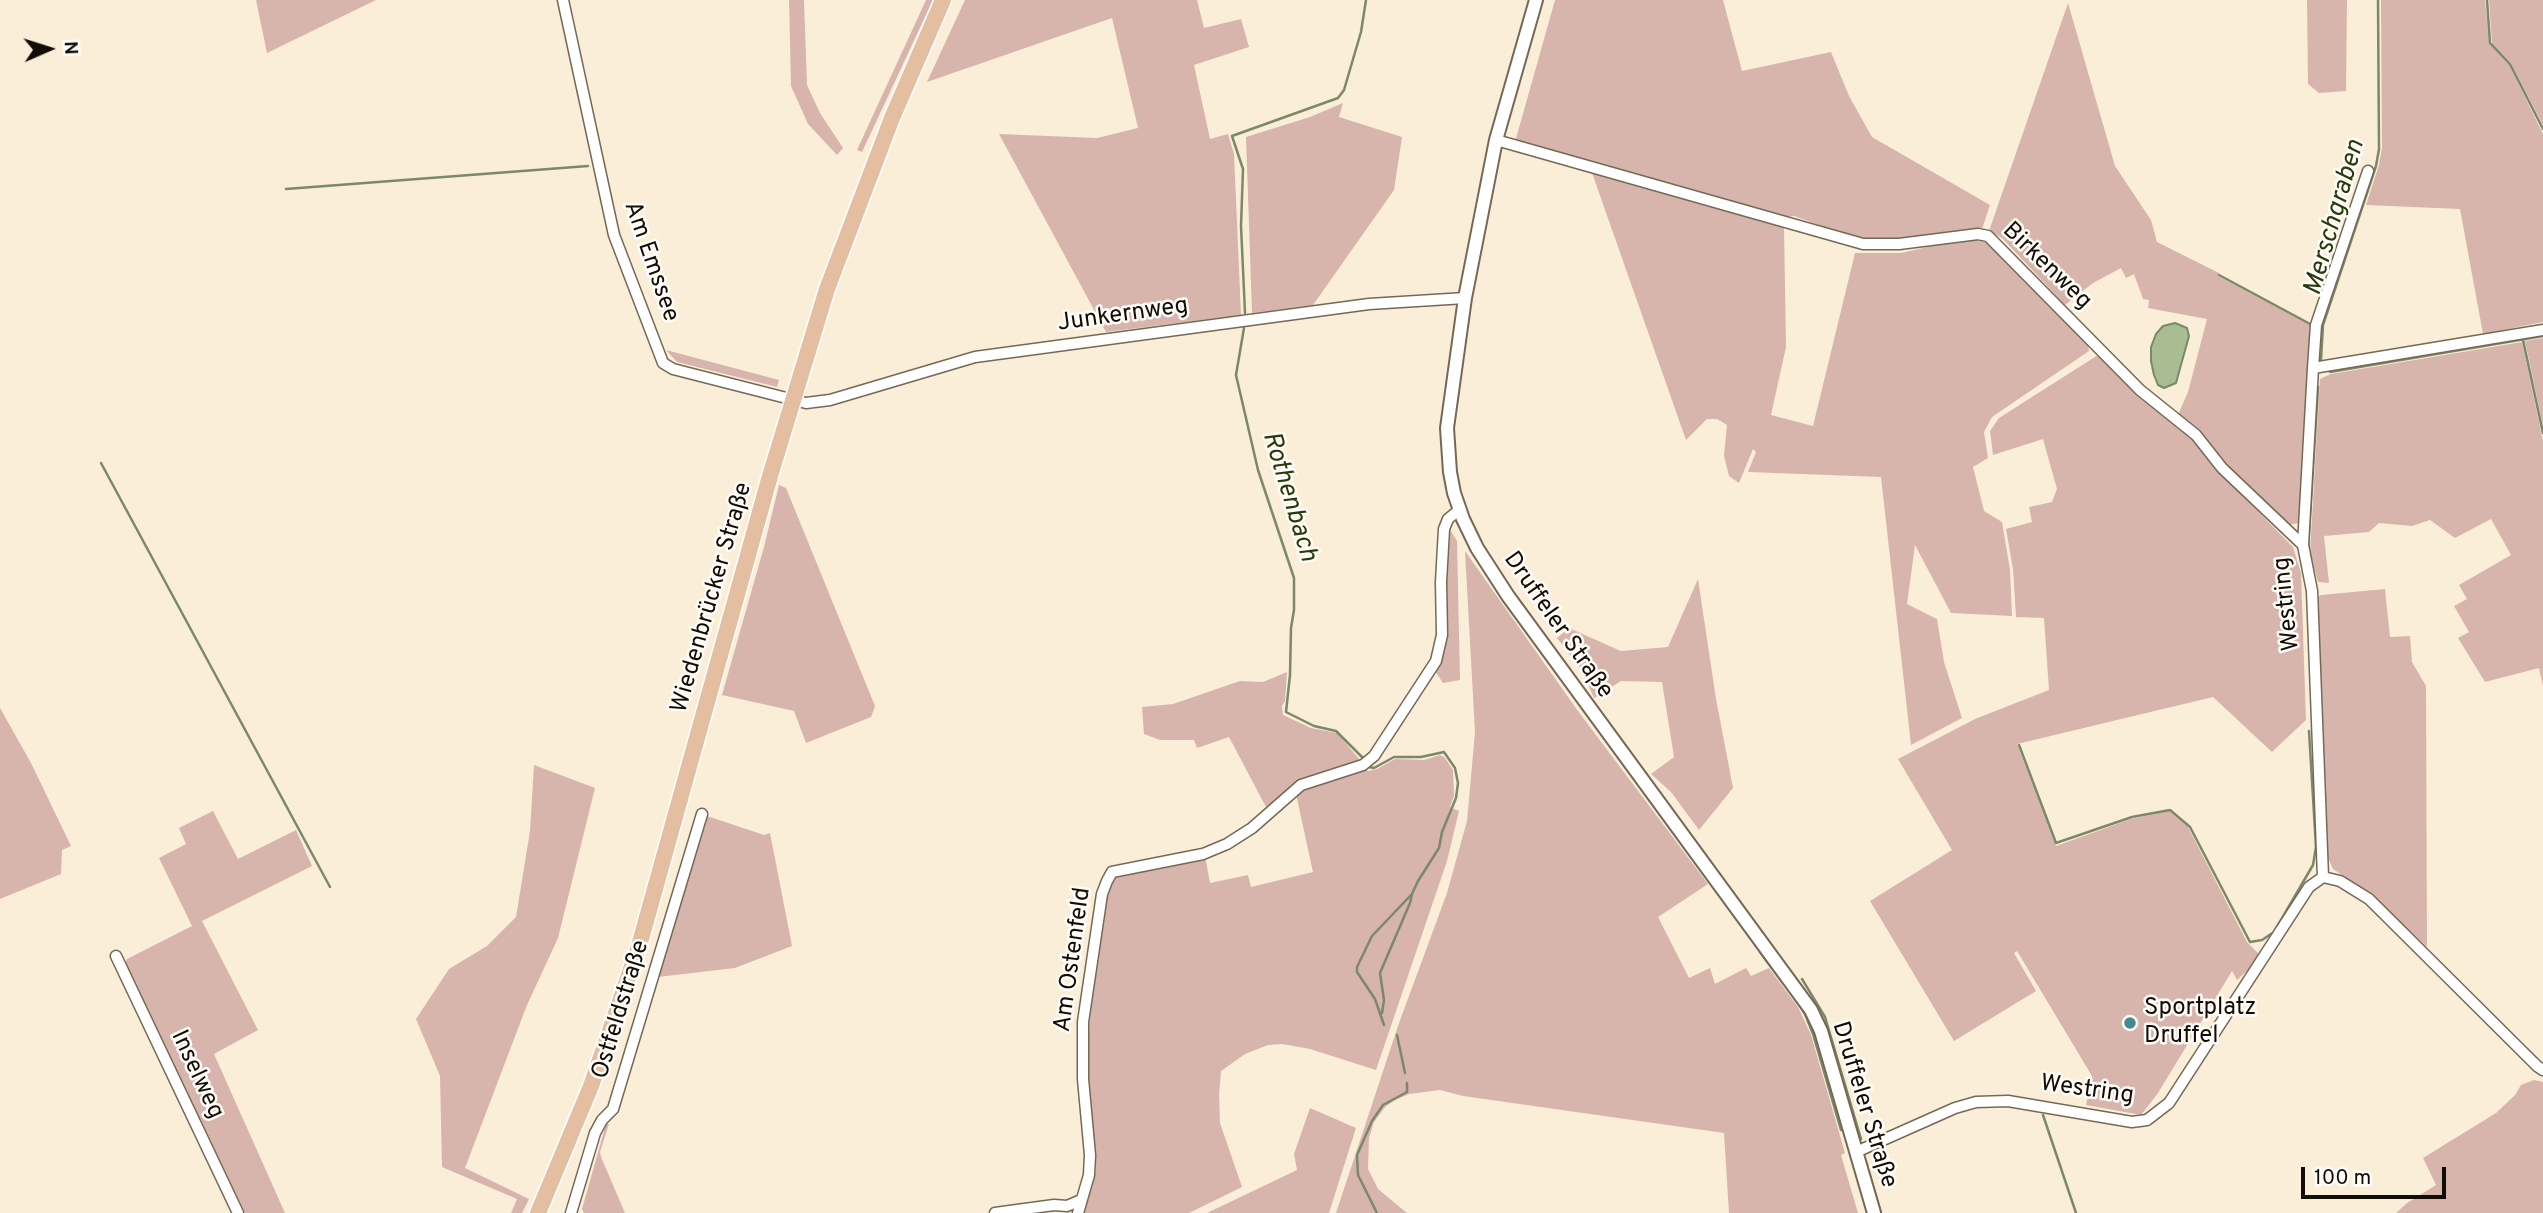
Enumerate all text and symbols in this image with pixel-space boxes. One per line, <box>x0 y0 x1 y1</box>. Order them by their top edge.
north arrow <box>14 14 84 84</box>
text: N <box>58 40 82 55</box>
water label: Merschgraben <box>2299 137 2373 299</box>
street label: Am Emssee <box>616 198 684 326</box>
street label: Birkenweg <box>1995 217 2097 317</box>
street label: Junkernweg <box>1056 293 1190 339</box>
water label: Rothenbach <box>1253 428 1323 566</box>
street label: Wiedenbrücker Straße <box>666 480 760 716</box>
street label: Druffeler Straße <box>1496 547 1618 705</box>
street label: Westring <box>2269 556 2307 652</box>
street label: Am Ostenfeld <box>1050 886 1098 1034</box>
street label: Ostfeldstraße <box>587 937 657 1083</box>
place label: Sportplatz Druffel <box>2144 995 2256 1051</box>
marker: Sportplatz Druffel <box>2122 1015 2138 1031</box>
street label: Druffeler Straße <box>1824 1018 1902 1192</box>
street label: Inselweg <box>163 1026 229 1124</box>
street label: Westring <box>2038 1070 2136 1112</box>
scale bar <box>2305 1154 2450 1198</box>
text: 100 m <box>2314 1165 2371 1192</box>

